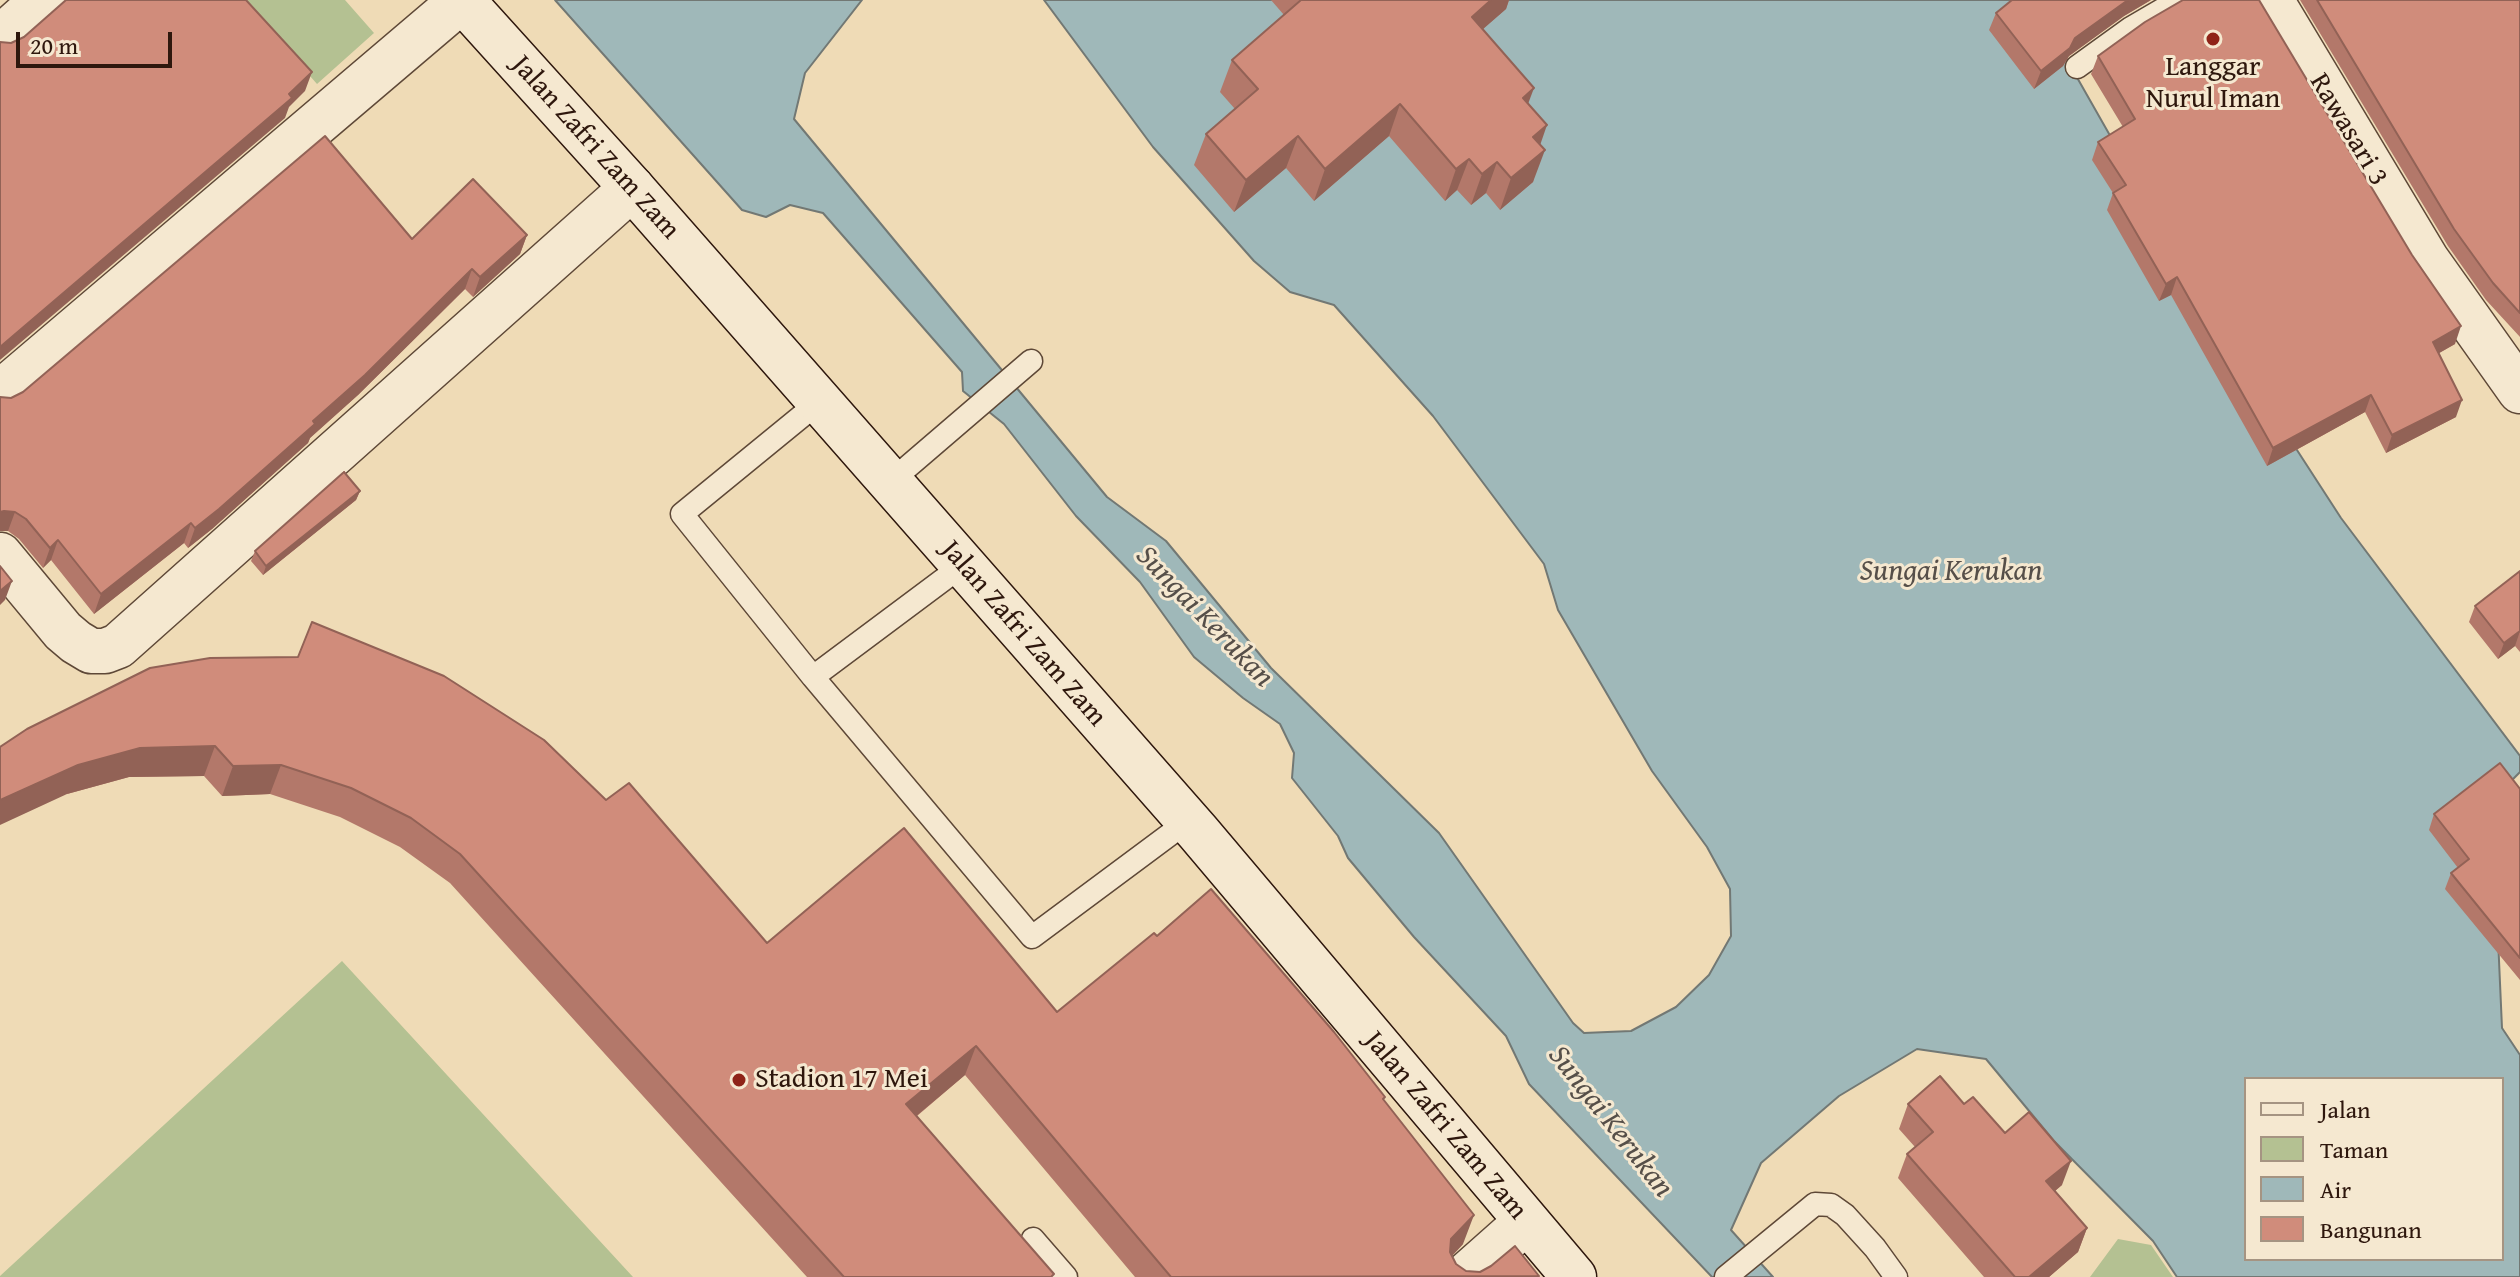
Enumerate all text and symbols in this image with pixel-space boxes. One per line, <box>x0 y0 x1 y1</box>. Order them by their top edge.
scale bar <box>20 16 176 66</box>
text: 20 m <box>30 28 78 63</box>
marker: Langgar Nurul Iman <box>2204 30 2222 48</box>
street label: Jalan Zafri Zam Zam <box>504 49 686 247</box>
place label: Langgar Nurul Iman <box>2146 51 2280 117</box>
street label: Rawasari 3 <box>2301 68 2395 192</box>
street label: Jalan Zafri Zam Zam <box>933 534 1113 734</box>
water label: Sungai Kerukan <box>1127 539 1281 695</box>
water label: Sungai Kerukan <box>1859 554 2043 590</box>
street label: Jalan Zafri Zam Zam <box>1356 1025 1534 1227</box>
water label: Sungai Kerukan <box>1539 1039 1681 1205</box>
place label: Stadion 17 Mei <box>755 1063 928 1097</box>
marker: Stadion 17 Mei <box>730 1071 748 1089</box>
legend <box>2244 1077 2504 1261</box>
text: Jalan <box>2320 1092 2370 1127</box>
text: Taman <box>2320 1132 2388 1167</box>
text: Air <box>2320 1172 2351 1207</box>
text: Bangunan <box>2320 1212 2422 1247</box>

